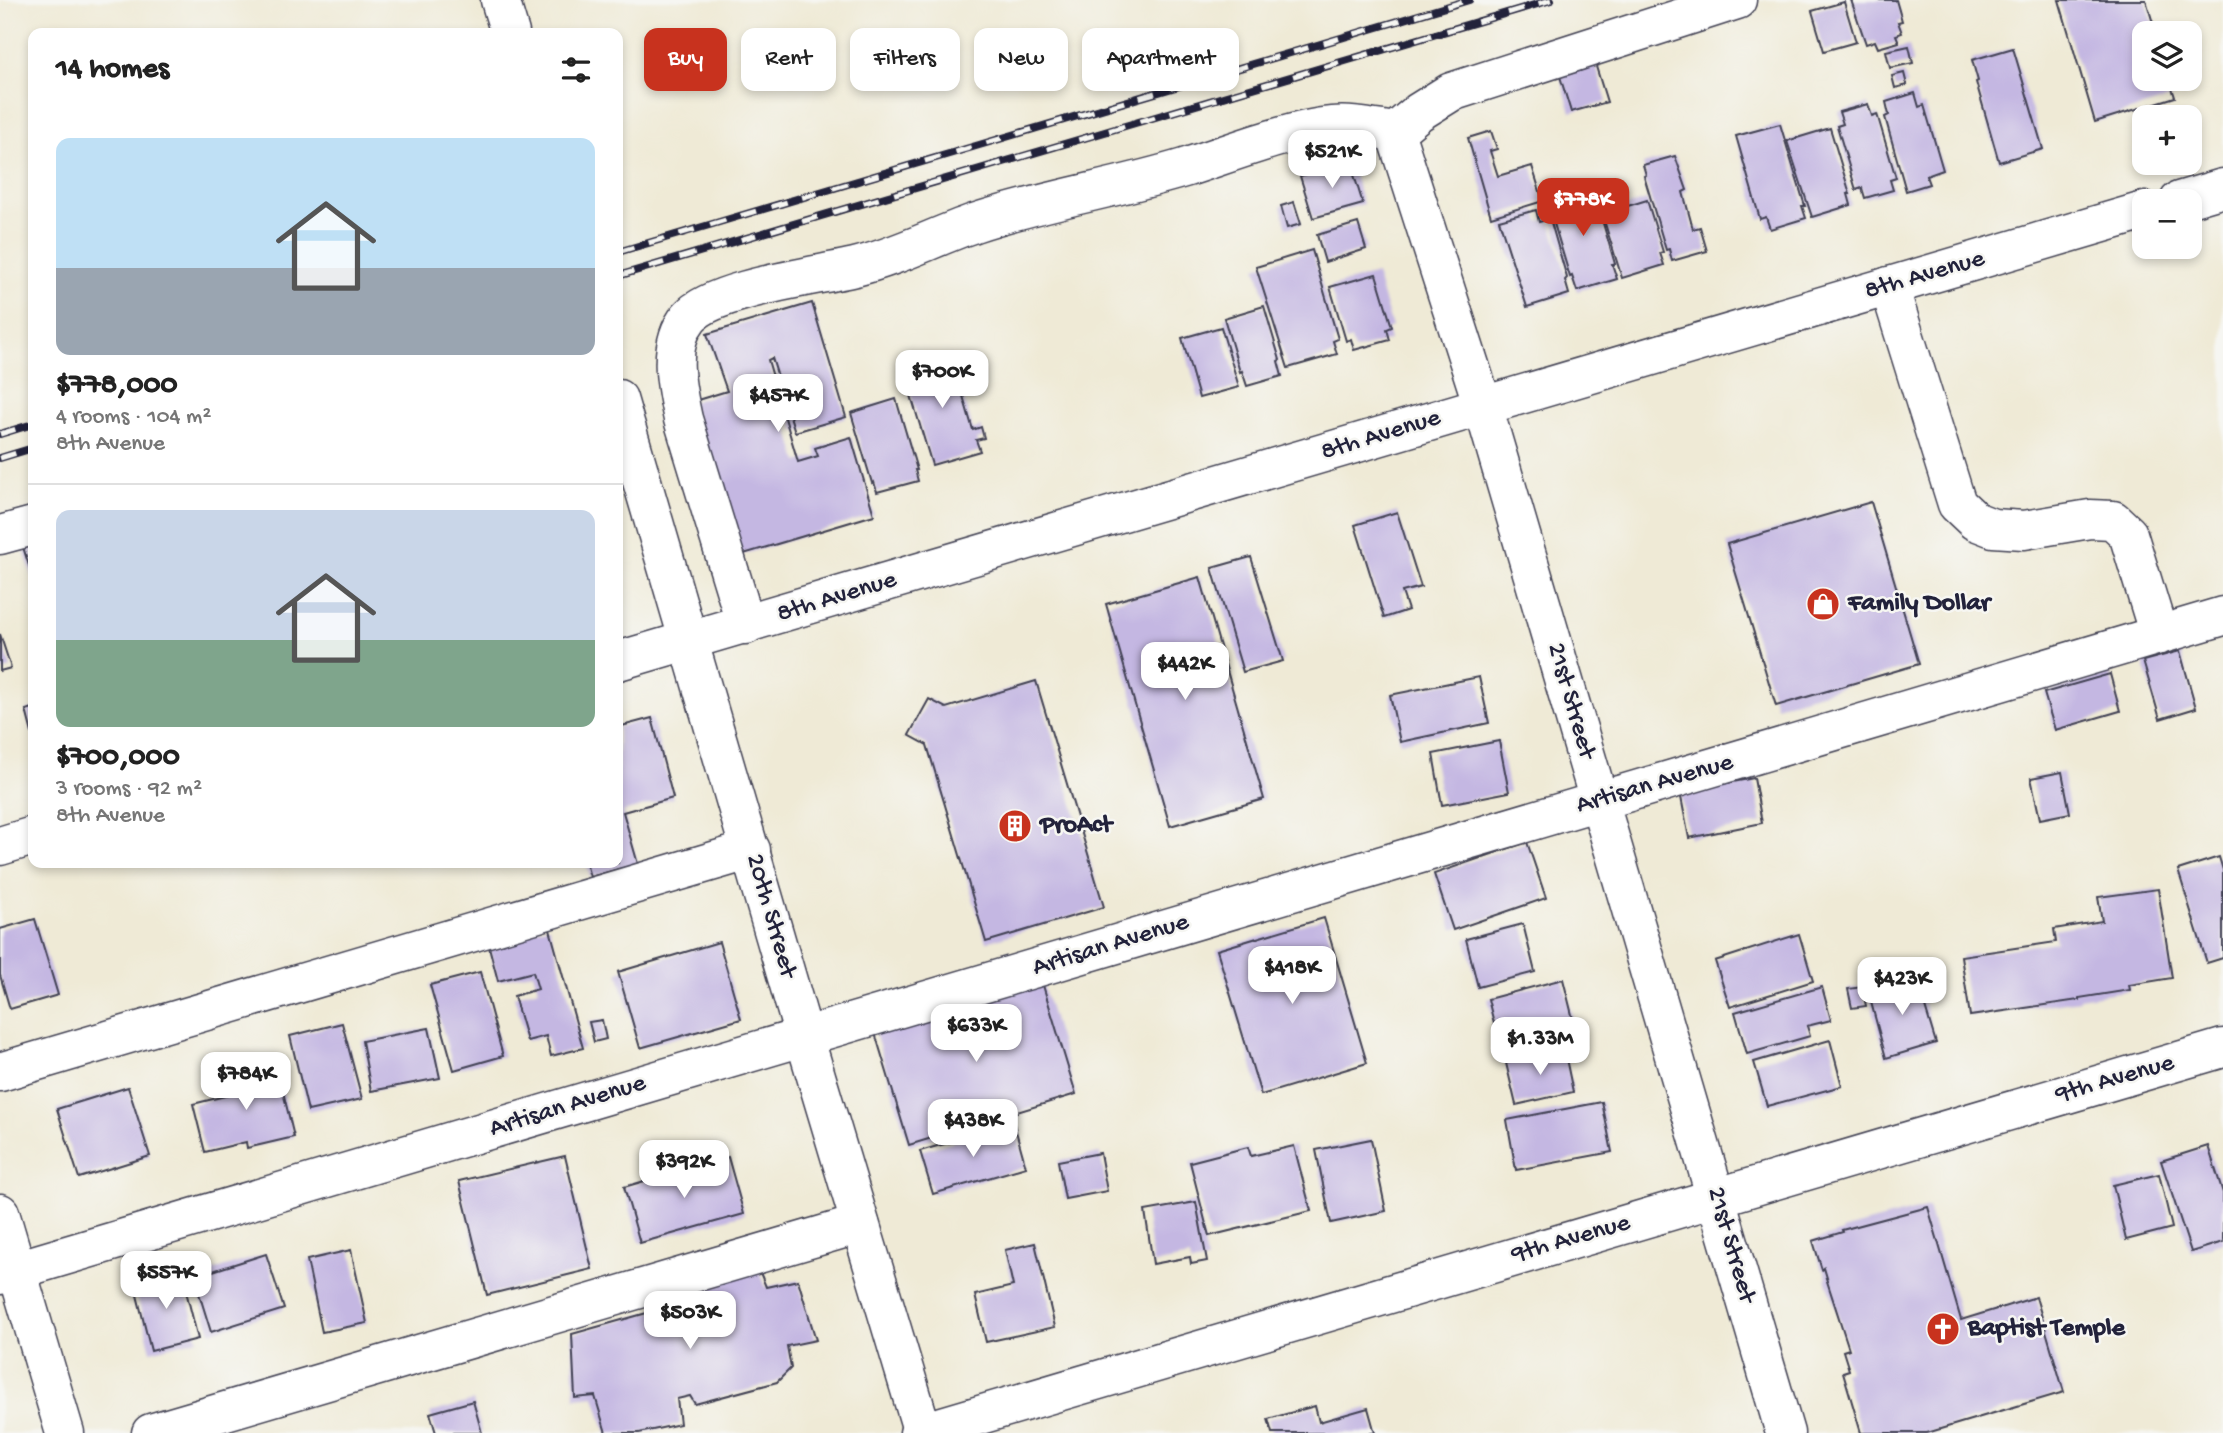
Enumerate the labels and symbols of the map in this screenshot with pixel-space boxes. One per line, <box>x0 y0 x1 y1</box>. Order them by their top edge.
pin: $521K <box>1283 130 1381 190</box>
pin: $778K <box>1534 178 1632 238</box>
street label: 8th Avenue <box>1862 244 1989 308</box>
pin: $700K <box>893 350 991 410</box>
pin: $457K <box>729 374 827 434</box>
street label: 8th Avenue <box>1318 403 1445 469</box>
street label: 8th Avenue <box>774 565 901 631</box>
shop icon: Family Dollar <box>1804 585 1842 623</box>
place label: Family Dollar <box>1847 589 1993 620</box>
street label: 21st Street <box>1539 640 1602 765</box>
pin: $442K <box>1136 642 1234 702</box>
street label: Artisan Avenue <box>1573 748 1737 822</box>
building icon: ProAct <box>996 807 1034 845</box>
place label: ProAct <box>1038 811 1114 842</box>
street label: 20th Street <box>738 850 803 984</box>
street label: Artisan Avenue <box>1029 907 1193 984</box>
pin: $418K <box>1243 946 1341 1006</box>
pin: $423K <box>1853 958 1951 1017</box>
pin: $633K <box>927 1004 1025 1064</box>
pin: $1.33M <box>1483 1018 1597 1077</box>
street label: 9th Avenue <box>2051 1048 2178 1112</box>
pin: $784K <box>197 1052 295 1112</box>
street label: Artisan Avenue <box>486 1068 650 1145</box>
pin: $438K <box>924 1100 1022 1159</box>
pin: $392K <box>635 1140 733 1200</box>
street label: 21st Street <box>1699 1184 1762 1309</box>
street label: 9th Avenue <box>1507 1208 1634 1272</box>
pin: $557K <box>117 1252 215 1311</box>
pin: $503K <box>641 1292 739 1351</box>
church icon: Baptist Temple <box>1924 1310 1962 1348</box>
place label: Baptist Temple <box>1967 1314 2127 1345</box>

